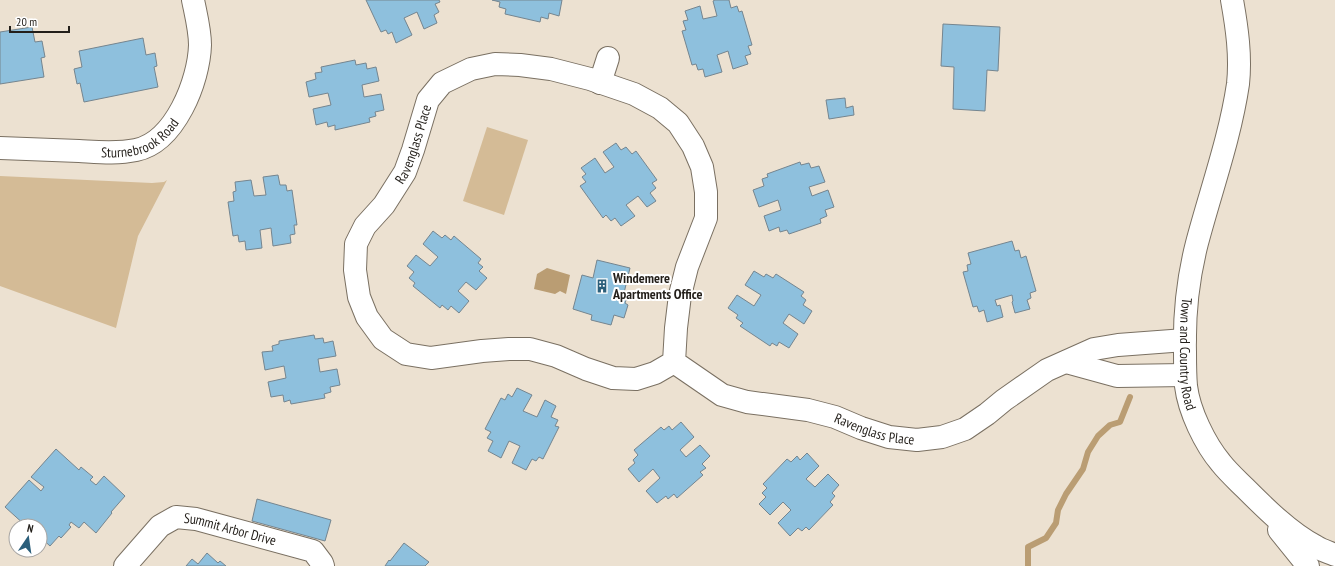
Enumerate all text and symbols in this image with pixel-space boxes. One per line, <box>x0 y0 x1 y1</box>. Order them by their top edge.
scale bar <box>10 8 69 34</box>
text: 20 m <box>16 14 37 29</box>
street label: Ravenglass Place <box>391 102 435 187</box>
street label: Sturnebrook Road <box>101 115 183 161</box>
place label: Windemere Apartments Office <box>612 269 702 303</box>
building icon: Windemere Apartments Office <box>594 278 610 294</box>
street label: Town and Country Road <box>1176 297 1200 413</box>
street label: Ravenglass Place <box>832 409 916 449</box>
street label: Summit Arbor Drive <box>183 509 278 550</box>
north arrow <box>8 518 48 558</box>
text: N <box>26 521 35 536</box>

